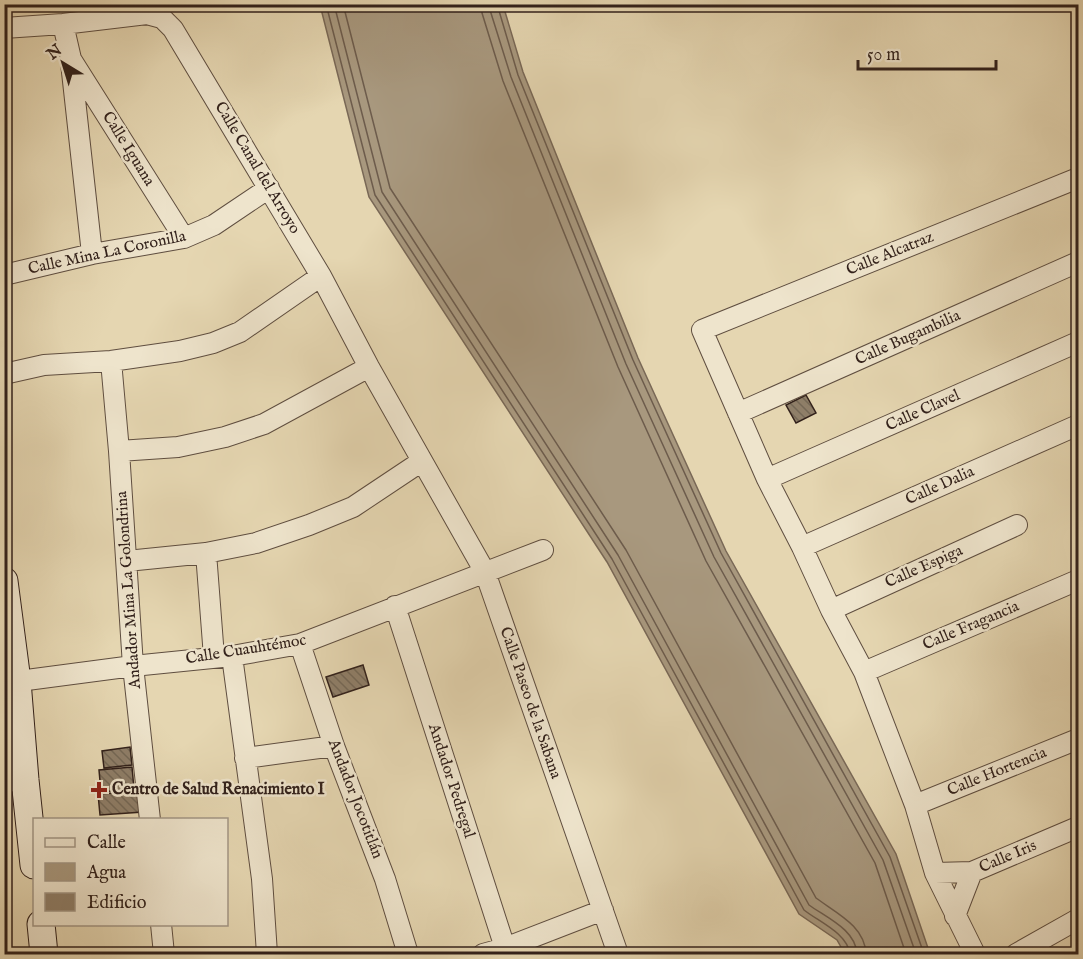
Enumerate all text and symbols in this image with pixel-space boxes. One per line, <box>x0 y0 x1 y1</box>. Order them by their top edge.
north arrow <box>33 33 93 93</box>
scale bar <box>858 33 996 71</box>
text: N <box>43 41 67 66</box>
text: 50 m <box>867 44 900 67</box>
street label: Calle Canal del Arroyo <box>210 98 305 238</box>
street label: Calle Iguana <box>97 108 159 190</box>
street label: Calle Mina La Coronilla <box>26 226 188 280</box>
street label: Calle Alcatraz <box>843 227 937 281</box>
street label: Calle Bugambilia <box>852 306 964 370</box>
street label: Calle Clavel <box>883 386 964 436</box>
street label: Calle Dalia <box>902 462 978 510</box>
street label: Andador Mina La Golondrina <box>112 490 146 691</box>
street label: Calle Espiga <box>882 541 966 593</box>
street label: Calle Fragancia <box>920 597 1022 655</box>
street label: Calle Paseo de la Sabana <box>495 624 565 782</box>
street label: Calle Cuauhtémoc <box>184 631 308 669</box>
street label: Andador Pedregal <box>423 720 479 841</box>
street label: Andador Jocotitlán <box>323 735 387 862</box>
street label: Calle Hortencia <box>944 743 1050 801</box>
place label: Centro de Salud Renacimiento I <box>112 780 325 800</box>
marker: Centro de Salud Renacimiento I <box>90 781 108 799</box>
legend <box>33 818 228 926</box>
text: Calle <box>87 832 126 855</box>
street label: Calle Iris <box>976 836 1040 878</box>
text: Agua <box>86 862 126 885</box>
text: Edificio <box>87 892 147 915</box>

